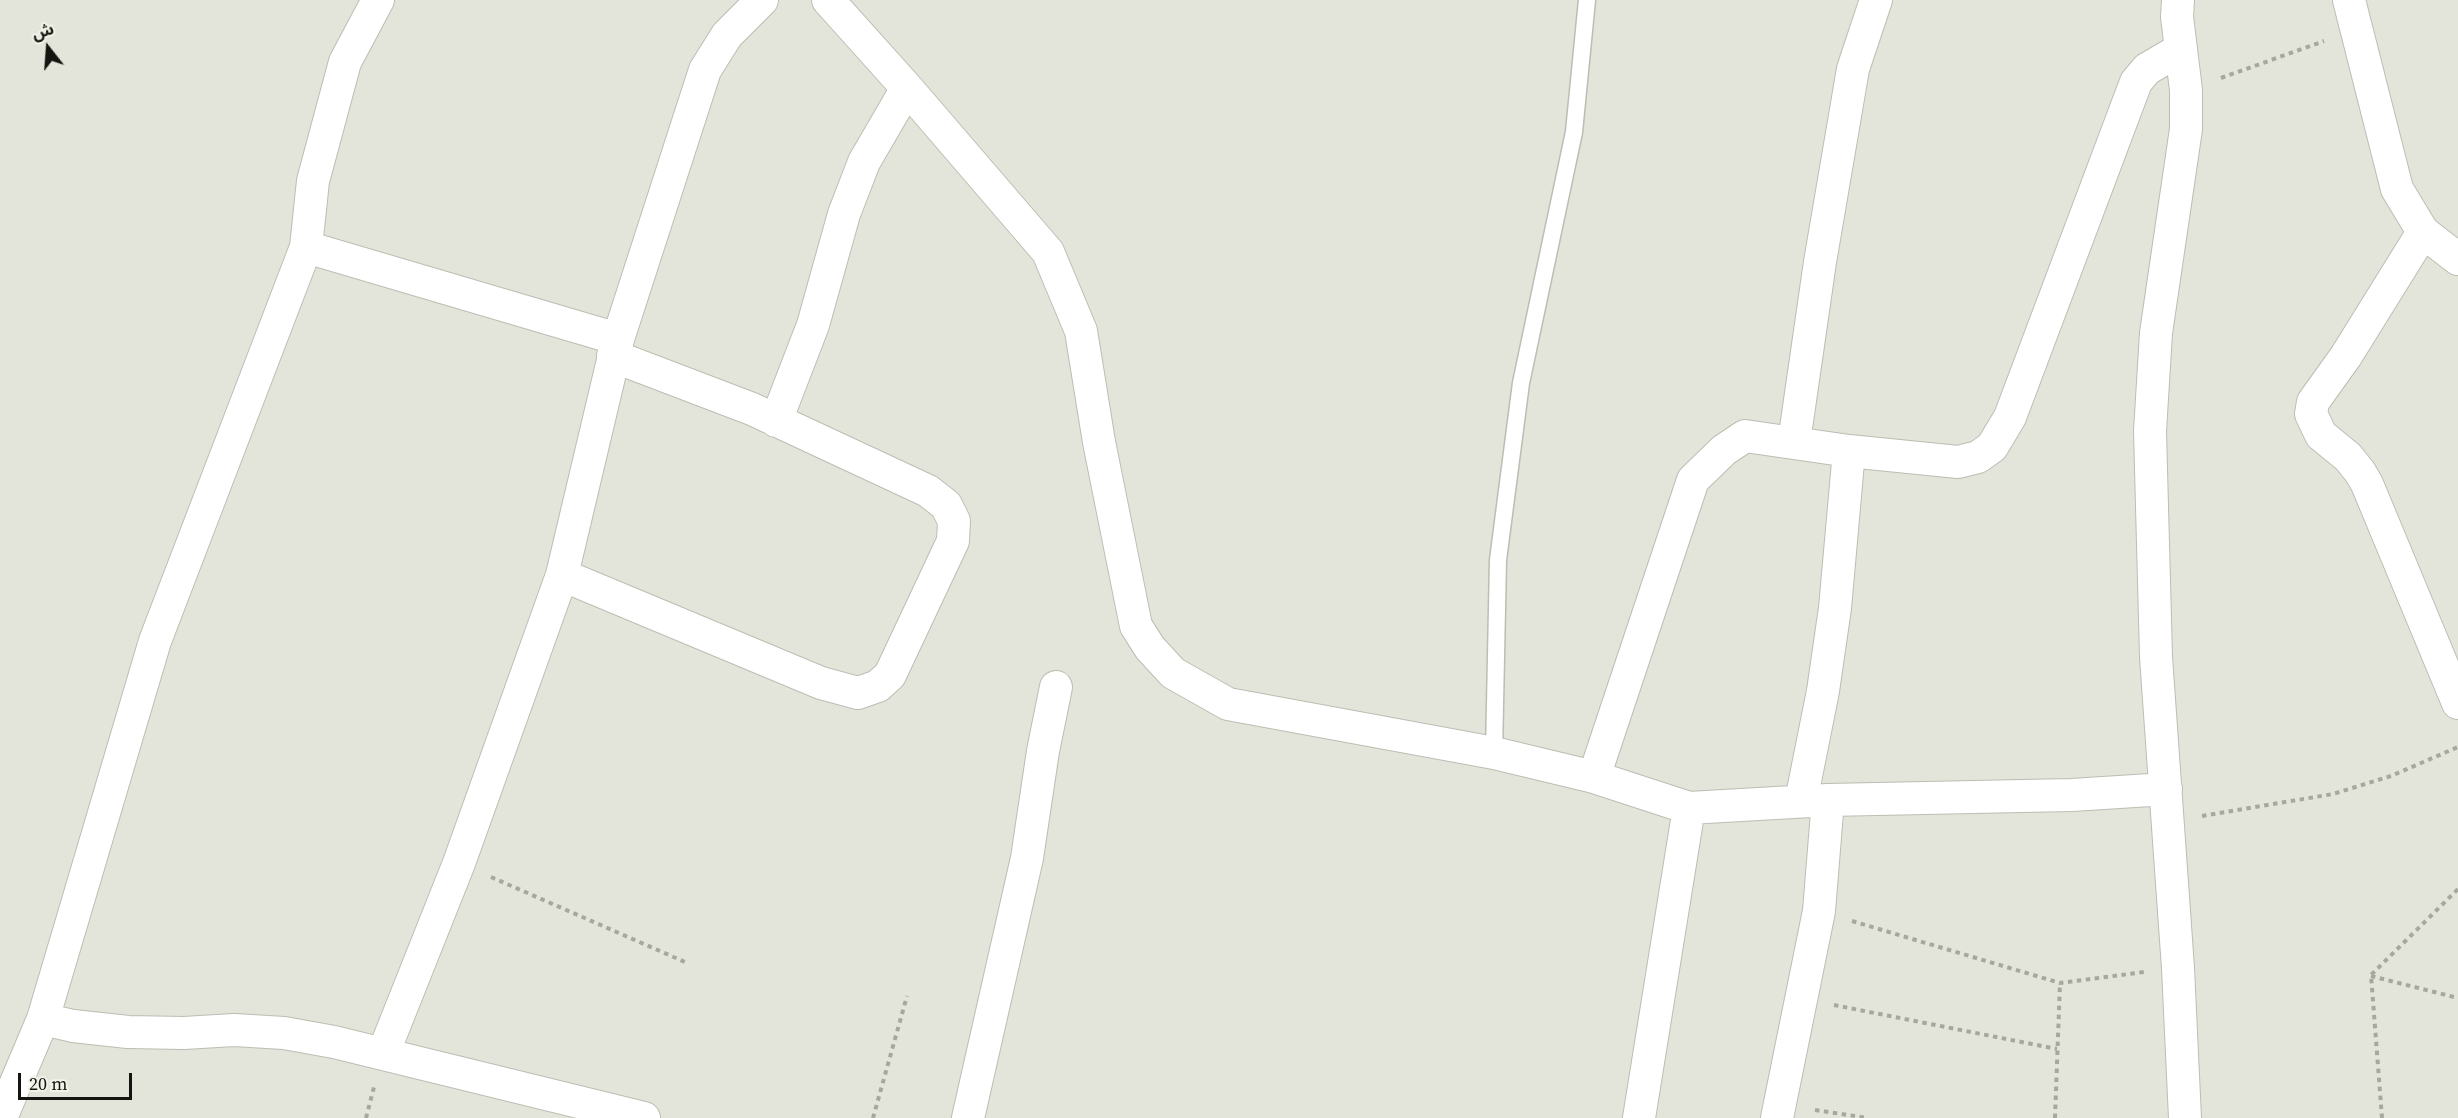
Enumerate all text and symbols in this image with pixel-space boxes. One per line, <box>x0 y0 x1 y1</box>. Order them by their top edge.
text: ش <box>29 17 56 45</box>
north arrow <box>18 18 78 78</box>
scale bar <box>21 1061 135 1099</box>
text: 20 m <box>29 1071 67 1096</box>

